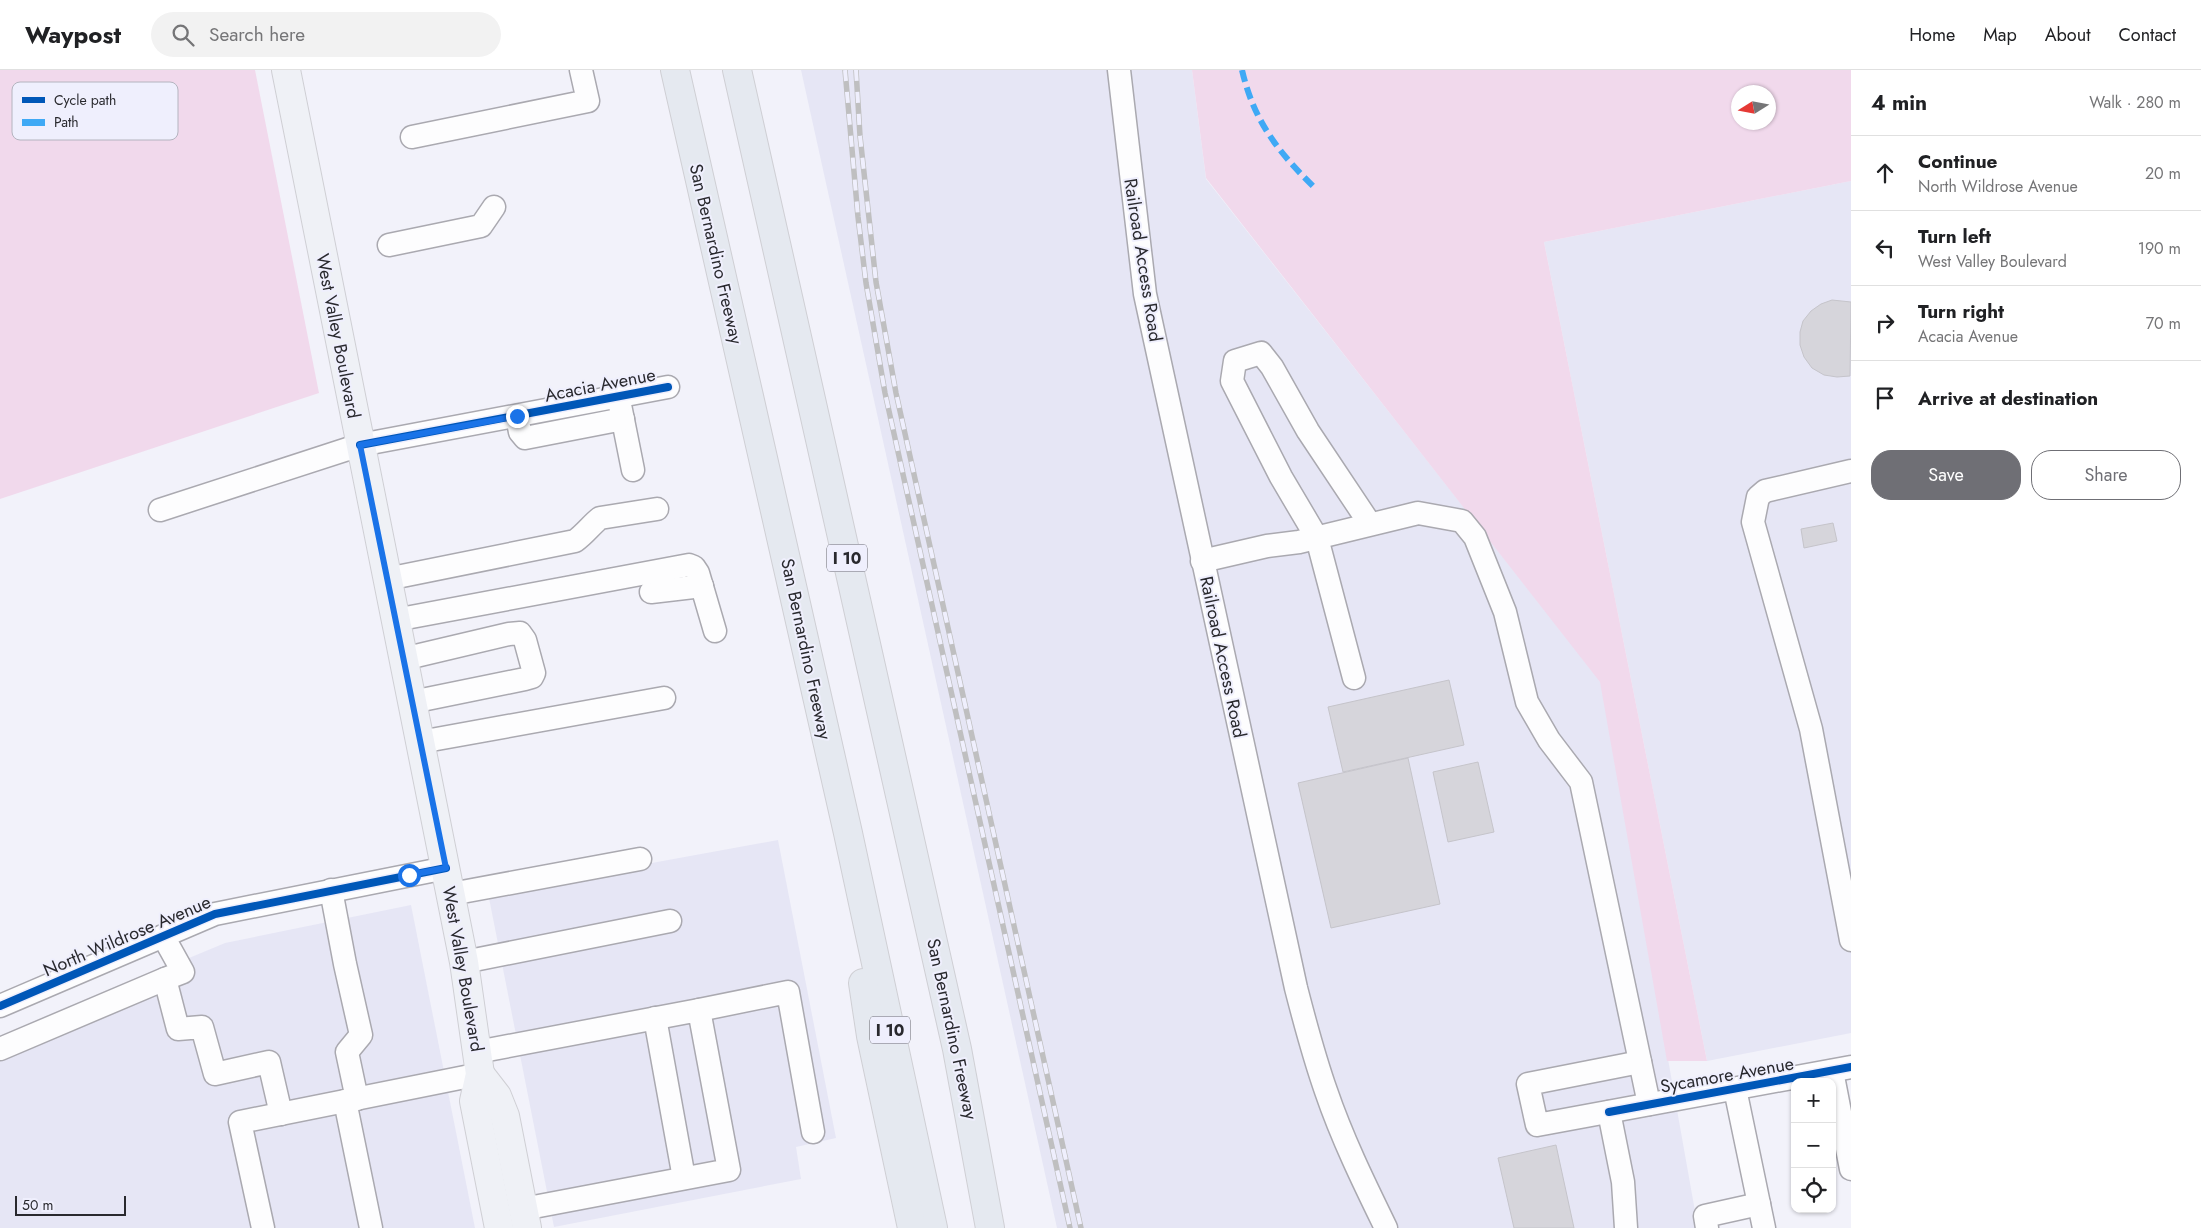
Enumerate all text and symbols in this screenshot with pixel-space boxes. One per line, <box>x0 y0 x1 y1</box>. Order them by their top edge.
search box <box>151 12 501 57</box>
text: Waypost <box>25 17 121 52</box>
icon: search <box>169 21 197 49</box>
text: Search here <box>209 21 305 48</box>
text: Home <box>1909 22 1955 48</box>
text: Map <box>1983 22 2017 48</box>
text: About <box>2045 22 2090 48</box>
text: Contact <box>2118 22 2176 48</box>
legend <box>12 82 178 140</box>
north arrow <box>1731 85 1776 130</box>
text: 4 min <box>1871 88 1927 118</box>
text: Cycle path <box>54 90 116 110</box>
text: Walk · 280 m <box>2089 91 2181 114</box>
text: Path <box>54 112 79 132</box>
text: Continue <box>1918 148 1997 175</box>
icon: ahead <box>1871 159 1899 187</box>
street label: San Bernardino Freeway <box>683 161 749 347</box>
text: 20 m <box>2145 162 2181 185</box>
text: North Wildrose Avenue <box>1918 175 2078 198</box>
street label: Railroad Access Road <box>1117 177 1169 343</box>
text: Turn left <box>1918 223 1991 250</box>
icon: left <box>1871 234 1899 262</box>
text: 190 m <box>2138 237 2181 260</box>
text: West Valley Boulevard <box>1918 250 2067 273</box>
street label: West Valley Boulevard <box>309 251 367 421</box>
text: Turn right <box>1918 298 2004 325</box>
icon: right <box>1871 309 1899 337</box>
text: 70 m <box>2146 312 2181 335</box>
text: Acacia Avenue <box>1918 325 2018 348</box>
street label: Acacia Avenue <box>542 361 658 409</box>
icon: arrive <box>1871 384 1899 412</box>
text: Arrive at destination <box>1918 385 2098 412</box>
route end <box>506 405 529 428</box>
button: Save <box>1871 450 2021 500</box>
button: Share <box>2031 450 2181 500</box>
road number: I 10 <box>827 544 867 572</box>
street label: San Bernardino Freeway <box>774 556 838 742</box>
street label: Railroad Access Road <box>1193 574 1253 740</box>
route start <box>398 864 421 887</box>
street label: West Valley Boulevard <box>436 884 490 1054</box>
street label: North Wildrose Avenue <box>39 889 215 983</box>
street label: San Bernardino Freeway <box>920 936 984 1122</box>
road number: I 10 <box>870 1016 910 1044</box>
street label: Sycamore Avenue <box>1658 1050 1796 1100</box>
map controls <box>1791 1078 1836 1213</box>
button: + <box>1791 1078 1836 1123</box>
button: − <box>1791 1123 1836 1168</box>
button: locate <box>1791 1168 1836 1213</box>
scale bar <box>15 1193 126 1216</box>
text: 50 m <box>22 1195 53 1215</box>

